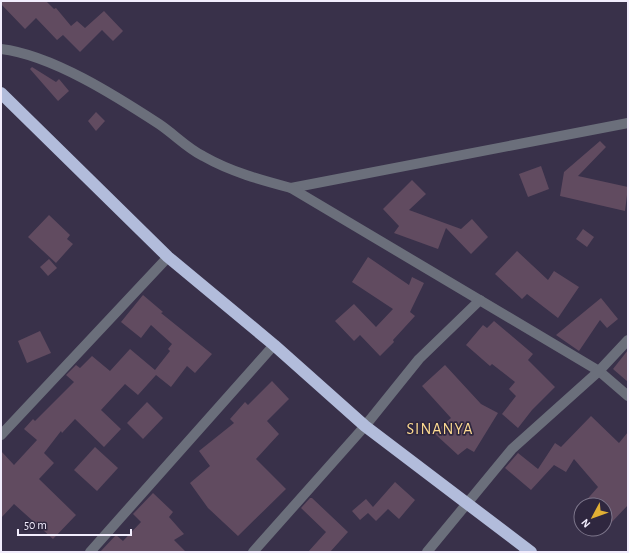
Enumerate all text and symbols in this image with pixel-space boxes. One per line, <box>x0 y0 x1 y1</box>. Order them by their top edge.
district label: SINANYA <box>407 421 473 437</box>
north arrow <box>573 497 613 537</box>
scale bar <box>18 511 131 537</box>
text: N <box>579 517 592 530</box>
text: 50 m <box>24 519 47 531</box>

